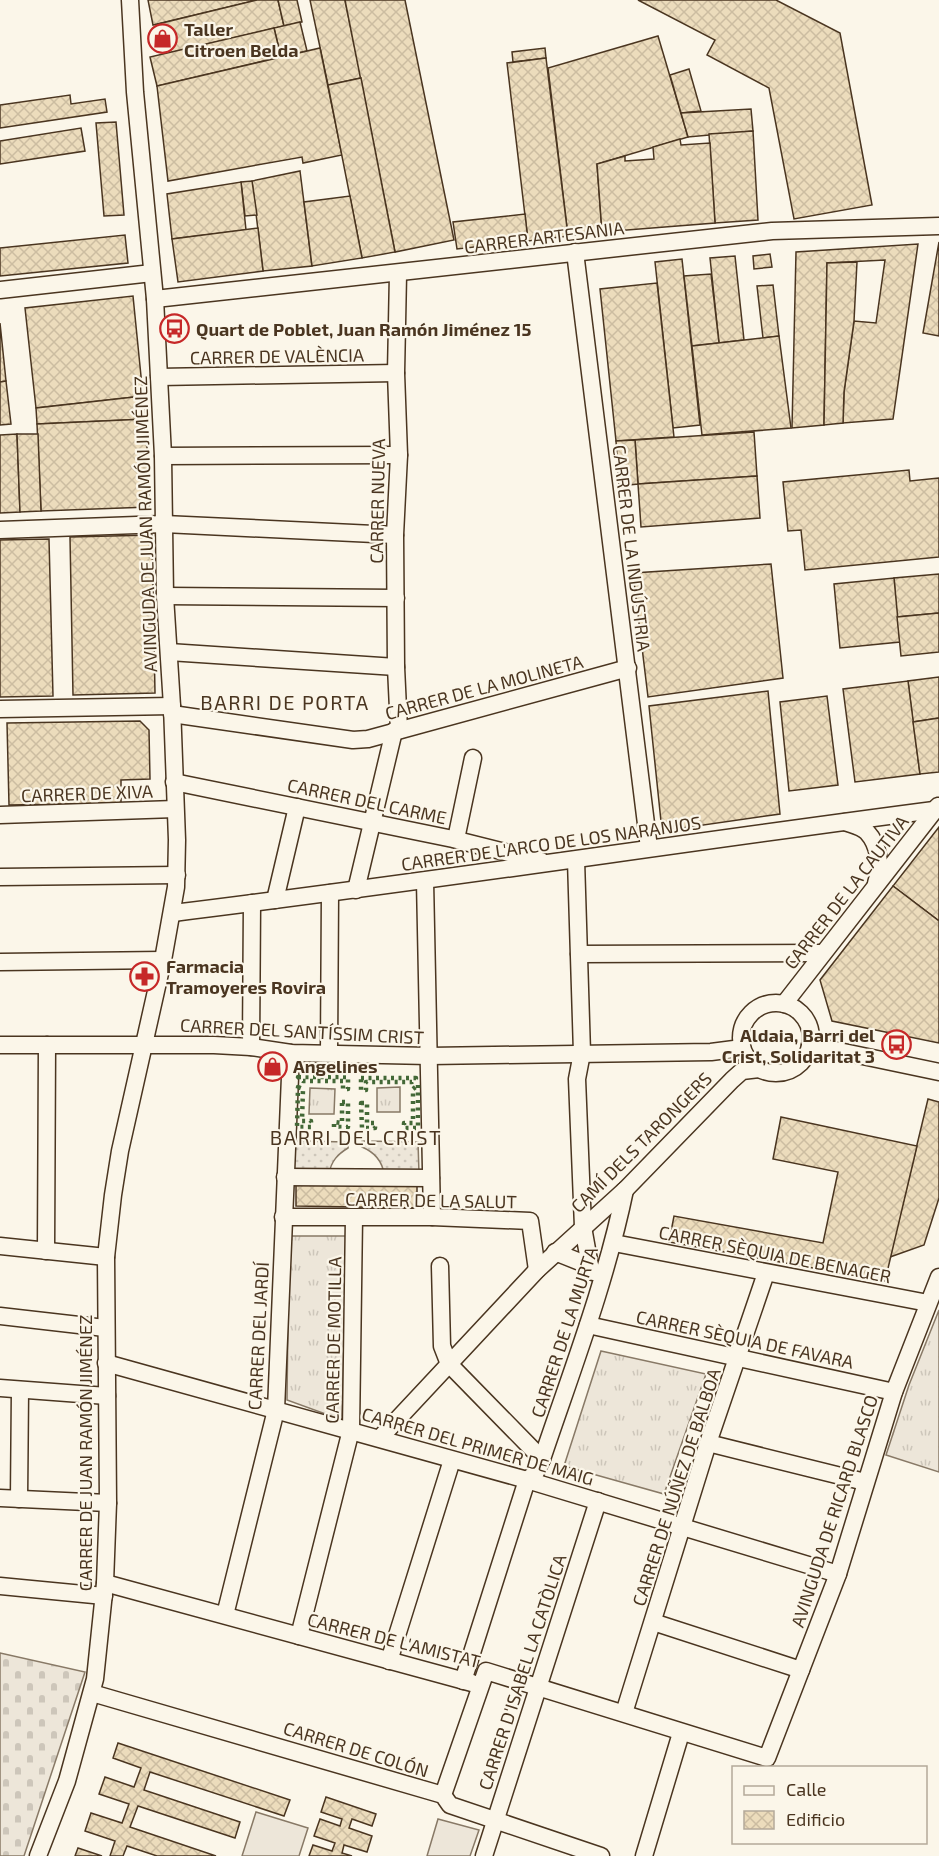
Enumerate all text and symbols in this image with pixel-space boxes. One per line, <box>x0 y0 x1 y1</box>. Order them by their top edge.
place label: Taller Citroen Belda <box>184 18 299 61</box>
shop icon: Taller Citroen Belda <box>147 23 179 55</box>
street label: CARRER ARTESANIA <box>463 216 626 258</box>
bus stop icon: Quart de Poblet, Juan Ramón Jiménez 15 <box>159 313 191 345</box>
place label: Quart de Poblet, Juan Ramón Jiménez 15 <box>196 318 532 340</box>
street label: CARRER DE VALÈNCIA <box>190 343 365 369</box>
street label: AVINGUDA DE JUAN RAMÓN JIMÉNEZ <box>129 375 161 673</box>
street label: CARRER NUEVA <box>365 437 389 564</box>
street label: CARRER DE LA INDÚSTRIA <box>608 443 656 653</box>
street label: CARRER DE LA MOLINETA <box>383 650 586 724</box>
district label: BARRI DE PORTA <box>200 690 370 714</box>
street label: CARRER DEL CARME <box>285 773 449 829</box>
street label: CARRER DE XIVA <box>21 780 154 806</box>
street label: CARRER DE LA CAUTIVA <box>779 810 913 973</box>
street label: CARRER DE L'ARCO DE LOS NARANJOS <box>400 811 702 875</box>
place label: Farmacia Tramoyeres Rovira <box>166 955 326 998</box>
pharmacy icon: Farmacia Tramoyeres Rovira <box>129 960 161 992</box>
street label: CARRER DEL SANTÍSSIM CRIST <box>179 1014 425 1048</box>
place label: Aldaia, Barri del Crist, Solidaritat 3 <box>722 1024 875 1067</box>
bus stop icon: Aldaia, Barri del Crist, Solidaritat 3 <box>880 1029 912 1061</box>
shop icon: Angelines <box>256 1050 288 1082</box>
place label: Angelines <box>293 1055 377 1077</box>
street label: CAMÍ DELS TARONGERS <box>566 1067 716 1217</box>
district label: BARRI DEL CRIST <box>270 1125 442 1149</box>
street label: CARRER DE LA SALUT <box>345 1188 518 1213</box>
street label: CARRER SÈQUIA DE BENAGER <box>657 1221 893 1287</box>
street label: CARRER DE LA MURTA <box>526 1243 602 1420</box>
street label: CARRER DE MOTILLA <box>321 1255 345 1424</box>
street label: CARRER DEL JARDÍ <box>243 1260 273 1411</box>
street label: CARRER SÈQUIA DE FAVARA <box>634 1305 857 1373</box>
street label: CARRER DE JUAN RAMÓN JIMÉNEZ <box>74 1315 96 1591</box>
street label: CARRER DE NÚÑEZ DE BALBOA <box>627 1365 725 1609</box>
street label: AVINGUDA DE RICARD BLASCO <box>786 1392 882 1630</box>
street label: CARRER DEL PRIMER DE MAIG <box>359 1402 597 1490</box>
street label: CARRER D'ISABEL LA CATÒLICA <box>473 1550 571 1793</box>
street label: CARRER DE L'AMISTAT <box>305 1608 483 1672</box>
street label: CARRER DE COLÓN <box>281 1716 431 1782</box>
legend <box>732 1766 927 1844</box>
text: Calle <box>786 1778 827 1800</box>
text: Edificio <box>786 1808 845 1830</box>

